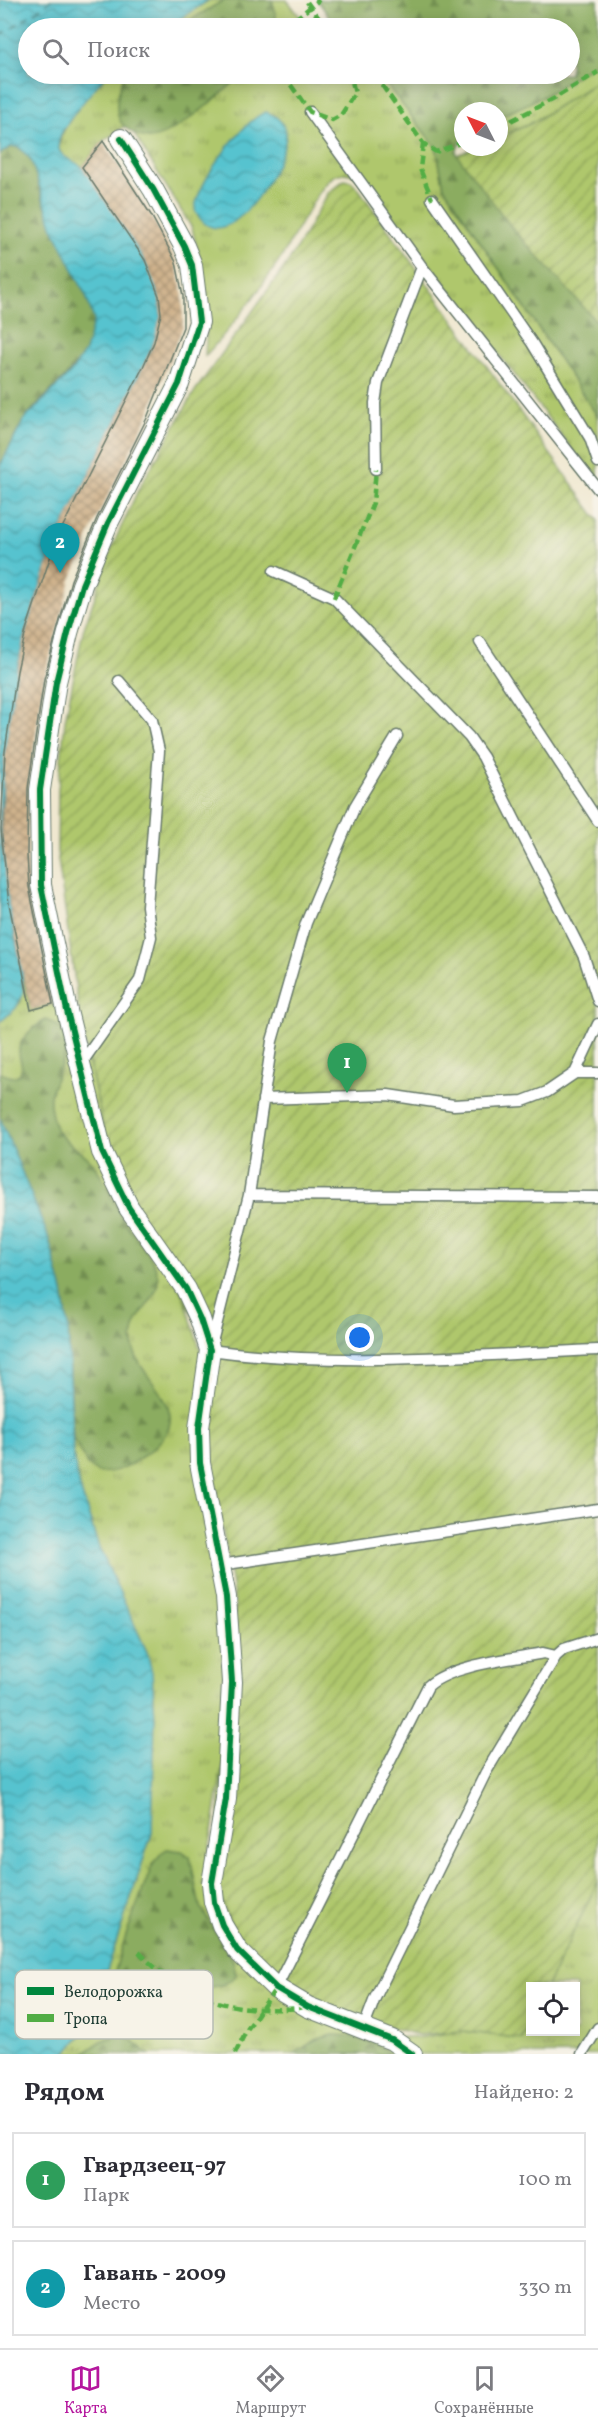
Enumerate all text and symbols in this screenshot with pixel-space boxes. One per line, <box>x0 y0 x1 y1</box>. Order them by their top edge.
search box <box>18 18 580 84</box>
icon: search <box>39 35 72 68</box>
text: Поиск <box>87 36 150 67</box>
north arrow <box>454 102 508 156</box>
pin: 2 <box>40 524 80 573</box>
pin: 1 <box>328 1044 366 1093</box>
your location <box>345 1323 374 1352</box>
legend <box>15 1970 213 2039</box>
text: Велодорожка <box>64 1982 163 2004</box>
map controls <box>526 1982 580 2036</box>
button: locate <box>526 1982 580 2036</box>
text: Тропа <box>64 2009 108 2031</box>
text: Рядом <box>24 2075 104 2111</box>
text: Найдено: 2 <box>474 2079 574 2107</box>
text: Гвардзеец-97 <box>83 2151 226 2182</box>
text: 1 <box>41 2166 50 2194</box>
text: 100 m <box>518 2166 572 2194</box>
text: Парк <box>83 2182 129 2210</box>
text: Гавань - 2009 <box>83 2259 226 2290</box>
text: 2 <box>40 2274 51 2302</box>
text: 330 m <box>518 2274 572 2302</box>
text: Место <box>83 2290 140 2318</box>
tab: Карта <box>64 2362 107 2420</box>
tab: Маршрут <box>235 2362 306 2420</box>
tab: Сохранённые <box>434 2362 534 2420</box>

